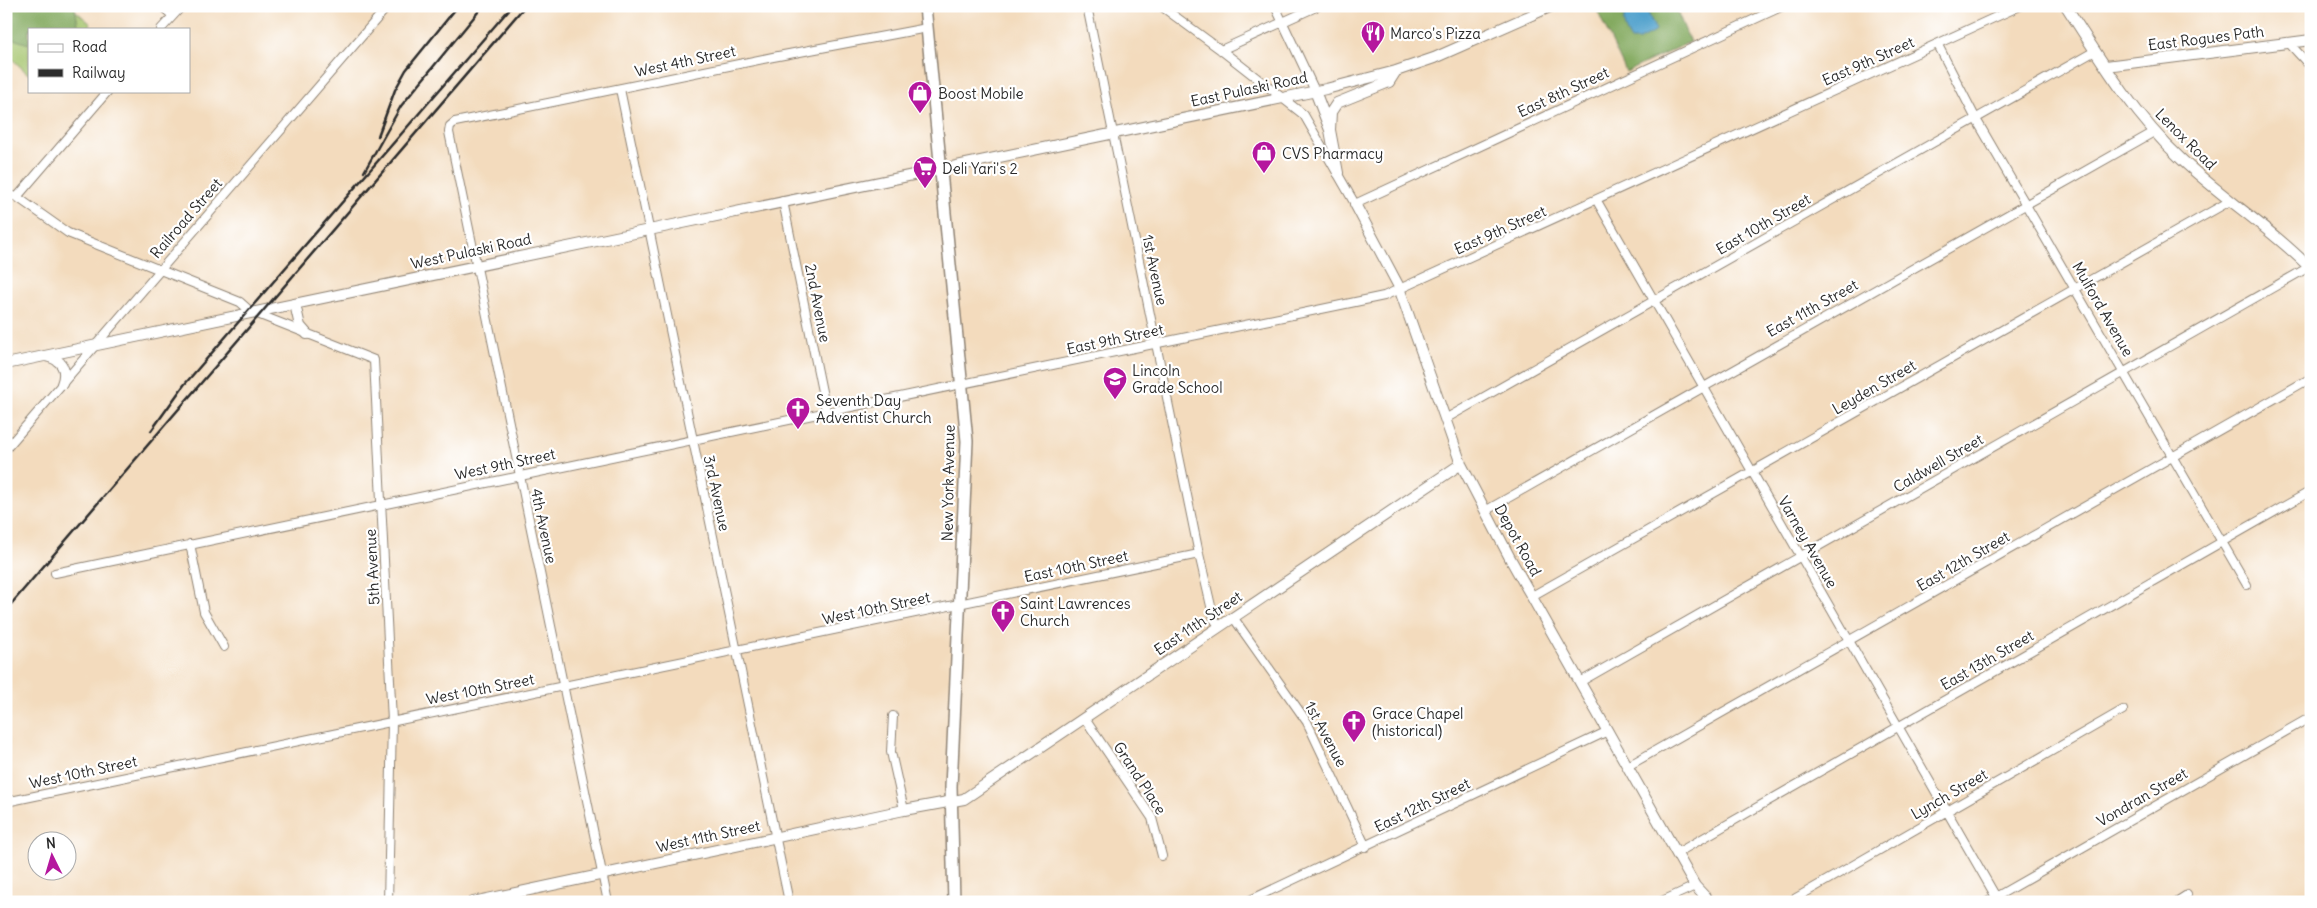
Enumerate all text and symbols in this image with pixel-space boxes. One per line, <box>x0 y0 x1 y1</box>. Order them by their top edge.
restaurant icon: Marco's Pizza <box>1360 20 1386 54</box>
street label: East Rogues Path <box>2147 21 2266 55</box>
place label: Marco's Pizza <box>1390 24 1481 43</box>
legend <box>28 28 190 92</box>
street label: East 9th Street <box>1819 32 1917 90</box>
text: Road <box>72 37 107 56</box>
street label: West 4th Street <box>633 41 737 81</box>
text: Railway <box>72 63 126 82</box>
street label: East 8th Street <box>1514 63 1612 121</box>
street label: East Pulaski Road <box>1189 67 1309 111</box>
shop icon: Boost Mobile <box>907 80 933 114</box>
place label: Boost Mobile <box>938 84 1024 103</box>
street label: Lenox Road <box>2151 104 2221 174</box>
shop icon: CVS Pharmacy <box>1251 140 1277 174</box>
place label: CVS Pharmacy <box>1282 144 1383 163</box>
supermarket icon: Deli Yari's 2 <box>912 155 938 189</box>
place label: Deli Yari's 2 <box>942 159 1018 178</box>
street label: Railroad Street <box>146 174 226 262</box>
street label: East 10th Street <box>1712 189 1814 259</box>
street label: East 9th Street <box>1451 201 1549 259</box>
street label: West Pulaski Road <box>409 229 533 273</box>
street label: 1st Avenue <box>1138 233 1172 307</box>
street label: Mulford Avenue <box>2068 258 2138 360</box>
street label: 2nd Avenue <box>801 262 835 344</box>
street label: East 11th Street <box>1763 275 1861 341</box>
street label: East 9th Street <box>1065 319 1165 359</box>
street label: Leyden Street <box>1829 355 1919 419</box>
place label: Lincoln Grade School <box>1132 361 1223 397</box>
school or university icon: Lincoln Grade School <box>1102 366 1128 400</box>
place label: Seventh Day Adventist Church <box>816 391 932 427</box>
church icon: Seventh Day Adventist Church <box>785 396 811 430</box>
street label: New York Avenue <box>937 424 959 542</box>
street label: Caldwell Street <box>1890 430 1986 496</box>
street label: West 9th Street <box>453 444 557 484</box>
street label: 3rd Avenue <box>700 453 734 533</box>
street label: 4th Avenue <box>527 487 561 565</box>
street label: Varney Avenue <box>1774 493 1842 591</box>
street label: Depot Road <box>1490 501 1546 579</box>
street label: East 12th Street <box>1913 527 2013 595</box>
street label: 5th Avenue <box>361 528 383 606</box>
street label: East 10th Street <box>1022 546 1130 586</box>
street label: West 10th Street <box>820 587 932 629</box>
street label: East 11th Street <box>1150 587 1246 659</box>
place label: Saint Lawrences Church <box>1020 594 1131 630</box>
church icon: Saint Lawrences Church <box>990 599 1016 633</box>
street label: East 13th Street <box>1937 626 2037 694</box>
street label: West 10th Street <box>424 669 536 709</box>
street label: 1st Avenue <box>1301 698 1351 770</box>
place label: Grace Chapel (historical) <box>1372 704 1463 740</box>
church icon: Grace Chapel (historical) <box>1341 709 1367 743</box>
street label: Grand Place <box>1109 738 1171 818</box>
street label: West 10th Street <box>27 751 139 793</box>
street label: Vondran Street <box>2093 763 2191 831</box>
street label: Lynch Street <box>1907 764 1991 824</box>
street label: East 12th Street <box>1371 774 1473 836</box>
street label: West 11th Street <box>654 816 762 856</box>
north arrow <box>28 830 78 880</box>
text: N <box>45 834 56 852</box>

